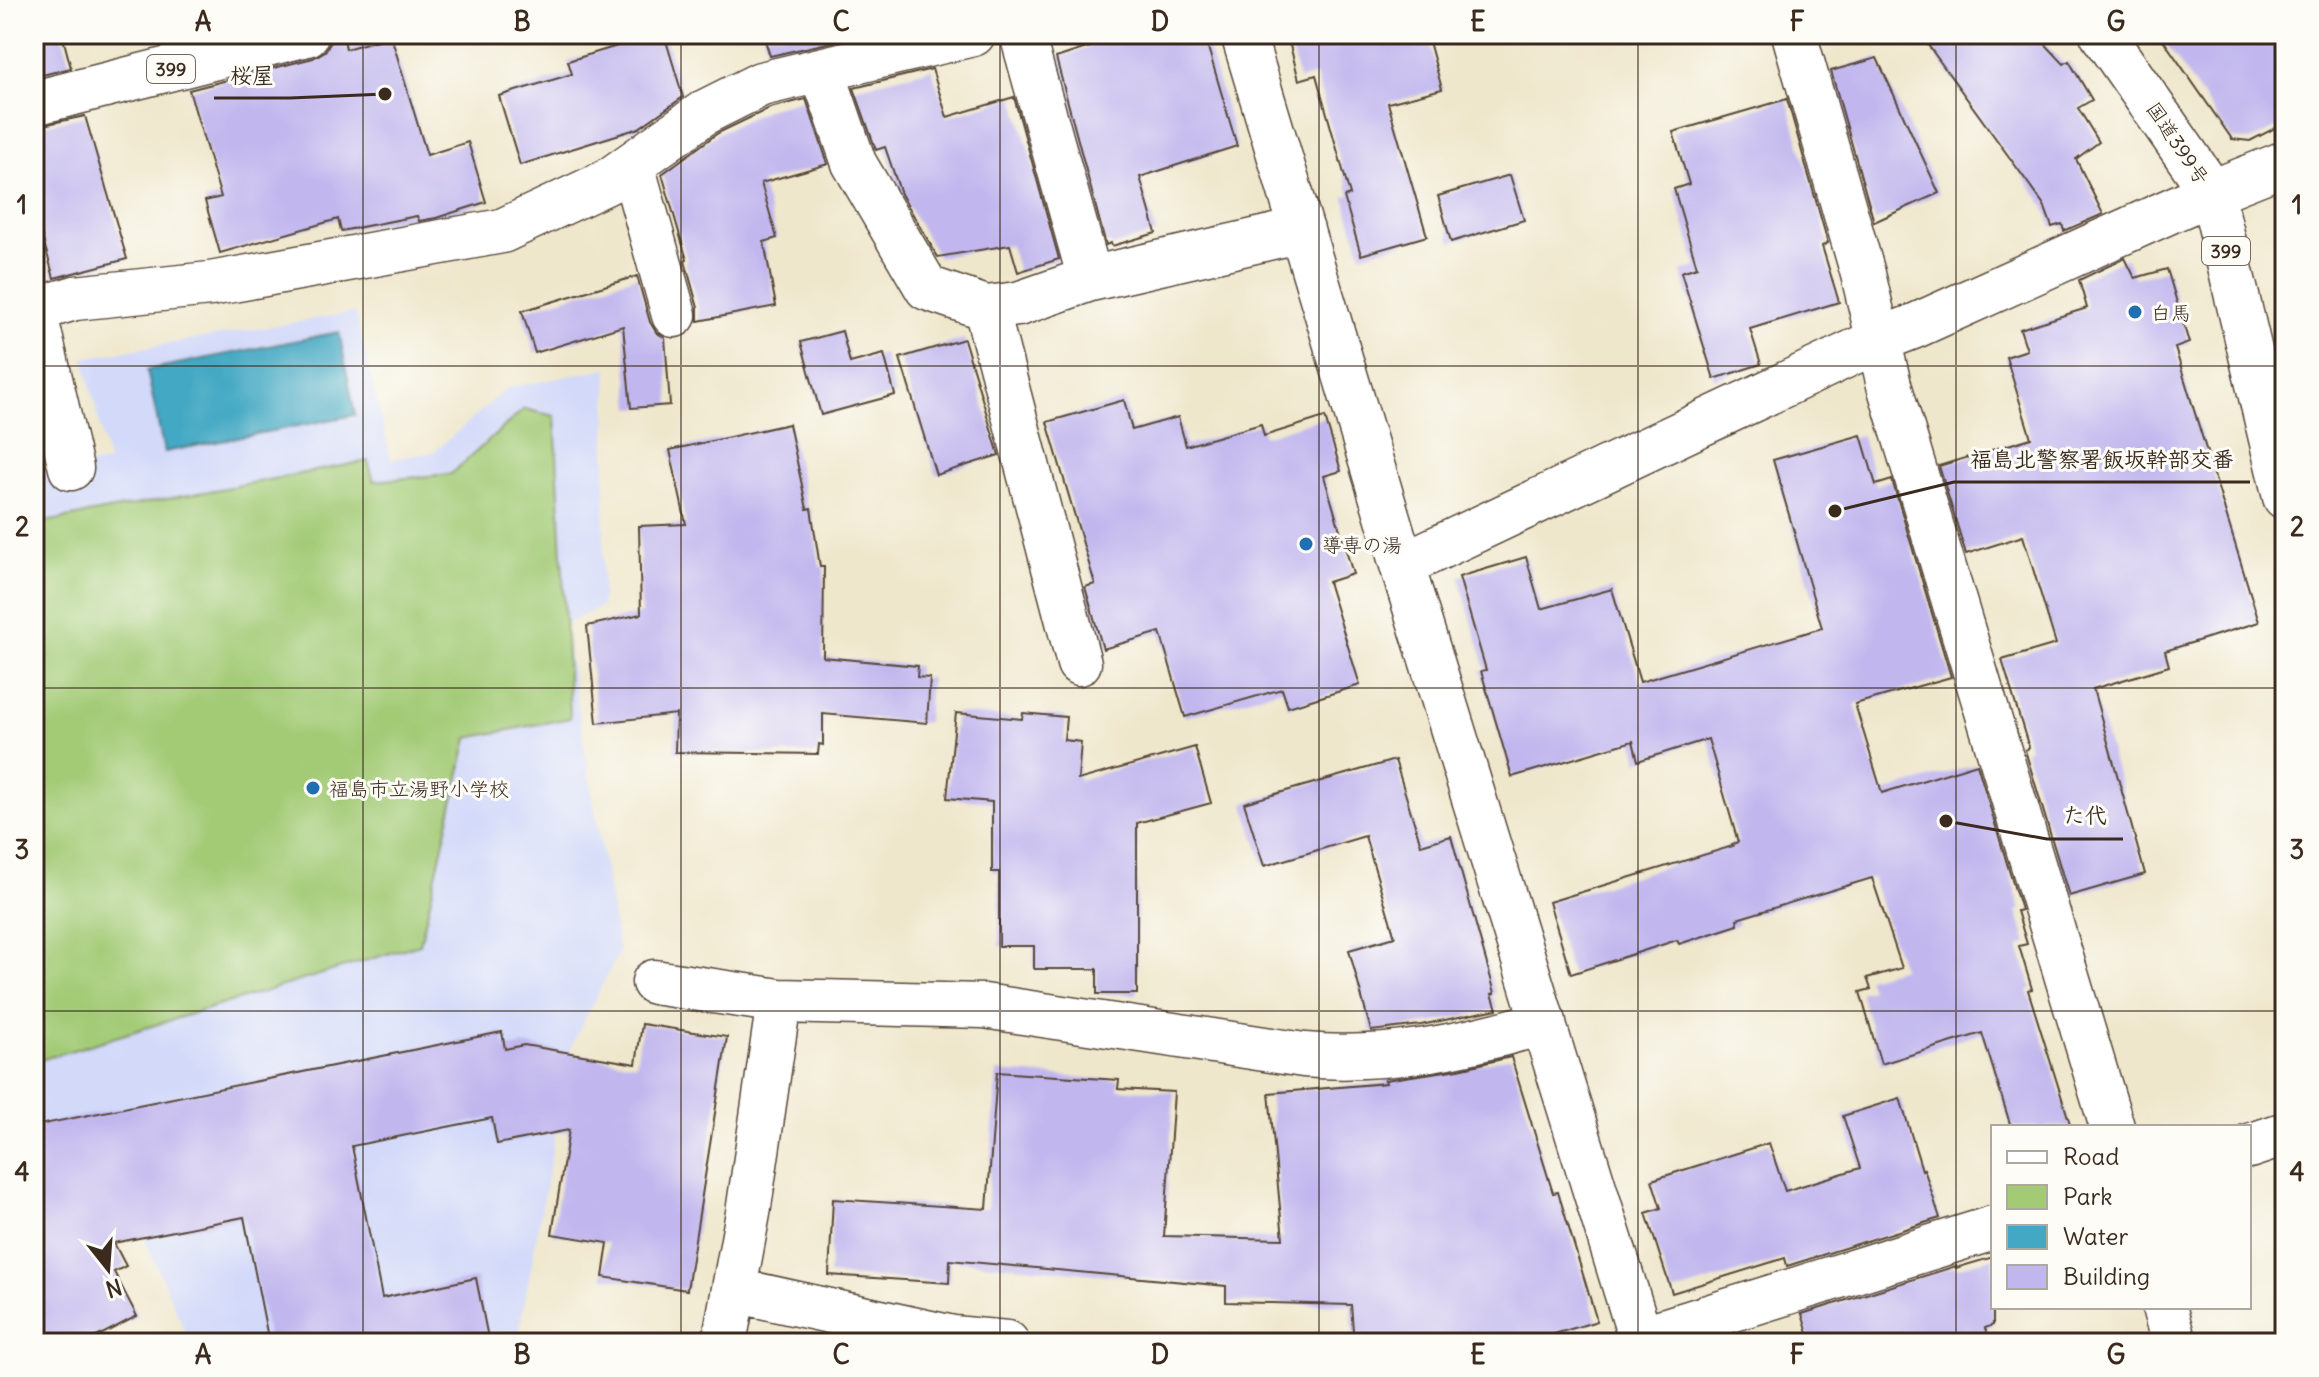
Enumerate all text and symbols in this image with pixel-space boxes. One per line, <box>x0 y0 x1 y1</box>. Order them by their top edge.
text: A <box>195 5 212 38</box>
text: B <box>513 5 531 38</box>
text: C <box>832 5 850 38</box>
text: D <box>1151 5 1169 38</box>
text: E <box>1470 5 1486 38</box>
text: F <box>1790 5 1805 38</box>
text: G <box>2107 5 2126 38</box>
callout: 桜屋 <box>214 52 290 98</box>
road number: 399 <box>147 55 195 83</box>
text: 桜屋 <box>230 61 274 89</box>
street label: 国道399号 <box>2141 97 2215 189</box>
text: 1 <box>17 188 27 221</box>
text: 1 <box>2292 188 2302 221</box>
road number: 399 <box>2202 237 2250 265</box>
place label: 白馬 <box>2151 300 2191 325</box>
marker: 白馬 <box>2126 303 2144 321</box>
callout: 福島北警察署飯坂幹部交番 <box>1954 436 2250 482</box>
text: 福島北警察署飯坂幹部交番 <box>1970 445 2234 473</box>
text: 2 <box>15 510 29 543</box>
text: 2 <box>2290 510 2304 543</box>
place label: 導専の湯 <box>1322 532 1402 557</box>
marker: 導専の湯 <box>1297 535 1315 553</box>
place label: 福島市立湯野小学校 <box>329 776 509 801</box>
marker: 福島市立湯野小学校 <box>304 779 322 797</box>
callout: た代 <box>2047 793 2123 839</box>
text: た代 <box>2063 801 2107 829</box>
text: 3 <box>15 833 29 866</box>
text: 3 <box>2290 833 2304 866</box>
legend <box>1991 1125 2251 1309</box>
text: Road <box>2063 1141 2119 1171</box>
text: 4 <box>14 1155 30 1188</box>
text: 4 <box>2289 1155 2305 1188</box>
text: Park <box>2063 1181 2113 1211</box>
text: Water <box>2063 1221 2128 1251</box>
north arrow <box>68 1229 148 1309</box>
text: Building <box>2063 1261 2150 1291</box>
text: N <box>102 1273 125 1304</box>
text: A <box>195 1338 212 1371</box>
text: B <box>513 1338 531 1371</box>
text: C <box>832 1338 850 1371</box>
text: D <box>1151 1338 1169 1371</box>
text: E <box>1470 1338 1486 1371</box>
text: F <box>1790 1338 1805 1371</box>
text: G <box>2107 1338 2126 1371</box>

